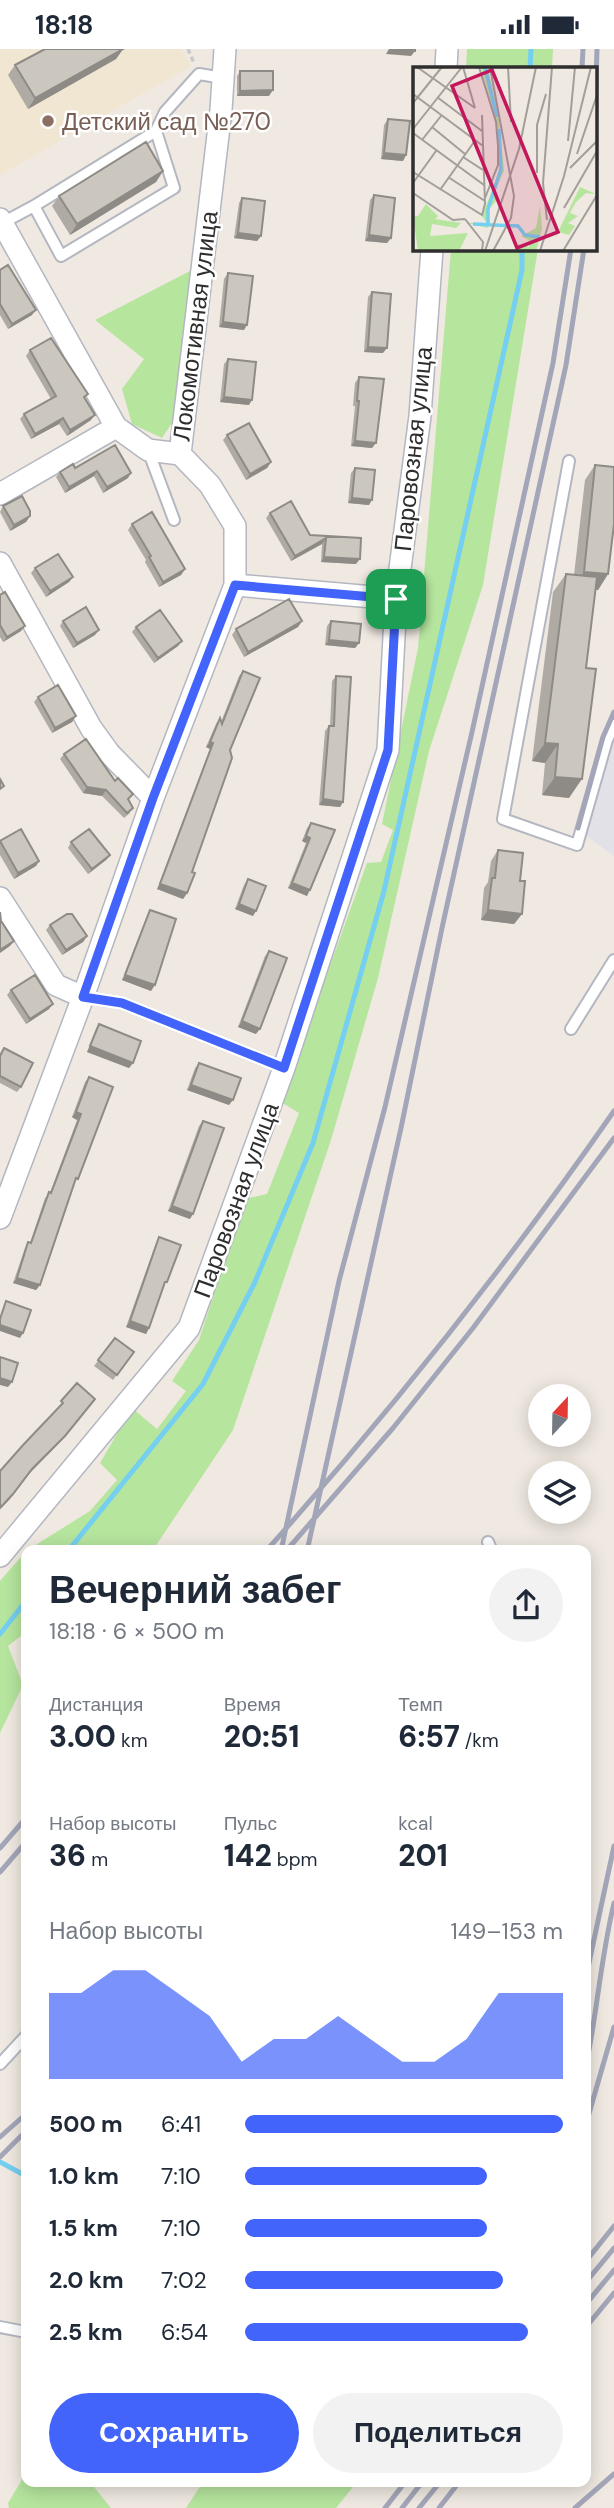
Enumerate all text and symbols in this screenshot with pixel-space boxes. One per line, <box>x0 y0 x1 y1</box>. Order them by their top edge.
text: 18:18 <box>35 8 93 42</box>
inset map <box>413 67 596 250</box>
place label: Детский сад №270 <box>62 106 271 137</box>
marker: Детский сад №270 <box>40 113 56 129</box>
street label: Локомотивная улица <box>165 209 225 443</box>
street label: Паровозная улица <box>387 344 439 553</box>
pin <box>366 569 426 629</box>
icon: arrive <box>377 580 415 618</box>
street label: Паровозная улица <box>186 1097 286 1302</box>
north arrow <box>528 1384 592 1447</box>
map controls <box>528 1384 591 1524</box>
button: layers <box>528 1461 591 1524</box>
text: Вечерний забег <box>49 1565 341 1615</box>
button: share <box>489 1568 563 1642</box>
text: 18:18 · 6 × 500 m <box>49 1616 224 1646</box>
text: Дистанция <box>49 1692 143 1717</box>
text: Время <box>224 1692 281 1717</box>
text: Темп <box>398 1692 443 1717</box>
text: 3.00 <box>49 1717 116 1756</box>
text: 20:51 <box>224 1717 300 1756</box>
text: 6:57 <box>398 1717 460 1756</box>
text: km <box>116 1728 148 1753</box>
text: /km <box>460 1728 499 1753</box>
text: Набор высоты <box>49 1811 176 1836</box>
text: Пульс <box>224 1811 277 1836</box>
text: kcal <box>398 1811 433 1836</box>
text: 36 <box>49 1836 86 1875</box>
text: 142 <box>224 1836 272 1875</box>
text: 201 <box>398 1836 448 1875</box>
text: m <box>86 1847 108 1872</box>
text: bpm <box>272 1847 318 1872</box>
text: Набор высоты <box>49 1916 203 1946</box>
text: 149–153 m <box>451 1916 563 1946</box>
text: 500 m <box>49 2109 123 2139</box>
text: 6:41 <box>161 2109 201 2139</box>
text: 1.0 km <box>49 2161 119 2191</box>
text: 7:10 <box>161 2161 201 2191</box>
text: 1.5 km <box>49 2213 118 2243</box>
text: 7:10 <box>161 2213 201 2243</box>
text: 2.0 km <box>49 2265 124 2295</box>
text: 7:02 <box>161 2265 207 2295</box>
text: 2.5 km <box>49 2317 123 2347</box>
text: 6:54 <box>161 2317 208 2347</box>
button: Сохранить <box>49 2393 299 2473</box>
button: Поделиться <box>313 2393 563 2473</box>

